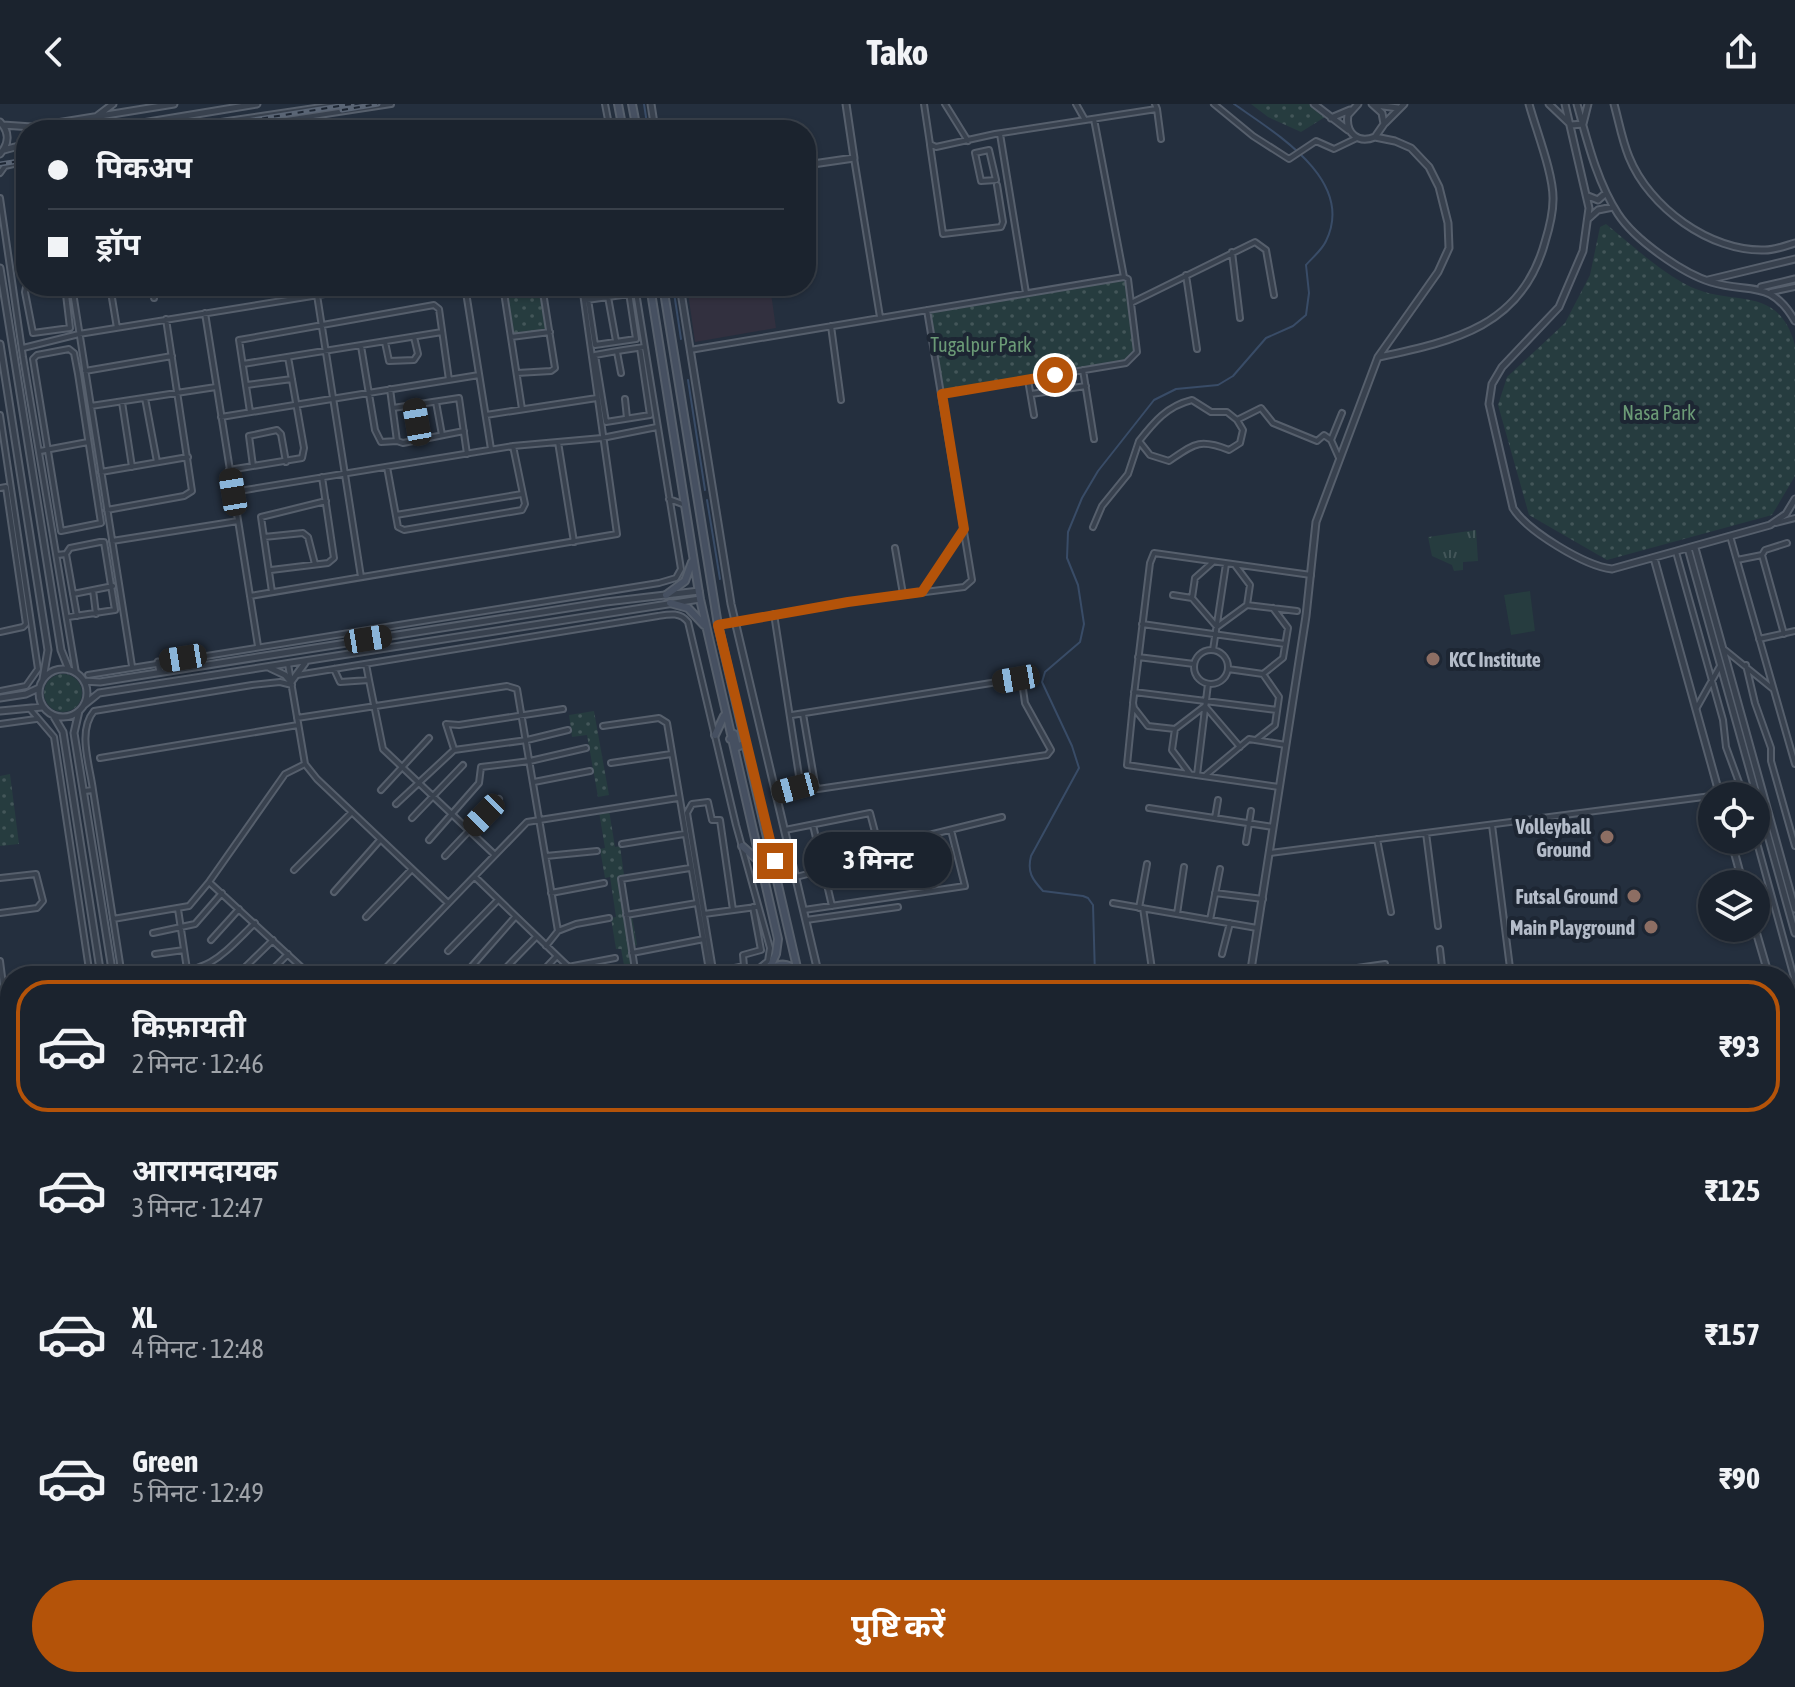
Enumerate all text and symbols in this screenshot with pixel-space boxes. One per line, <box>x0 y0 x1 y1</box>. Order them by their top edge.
icon: back <box>32 30 76 74</box>
icon: share <box>1719 30 1763 74</box>
text: Tako <box>866 31 929 73</box>
text: पिकअप <box>96 150 192 184</box>
text: ड्रॉप <box>96 227 140 261</box>
park label: Tugalpur Park <box>930 333 1032 356</box>
route start <box>1037 357 1073 393</box>
car <box>401 396 433 448</box>
park label: Nasa Park <box>1622 401 1696 424</box>
car <box>217 466 249 518</box>
car <box>342 623 394 655</box>
car <box>157 642 209 674</box>
place label: KCC Institute <box>1449 648 1541 671</box>
marker: KCC Institute <box>1424 650 1442 668</box>
car <box>990 663 1042 695</box>
car <box>769 770 821 806</box>
map controls <box>1698 782 1770 942</box>
button: locate <box>1698 782 1770 854</box>
car <box>459 789 509 841</box>
place label: Volleyball Ground <box>1515 815 1592 861</box>
marker: Volleyball Ground <box>1598 828 1616 846</box>
callout: 3 मिनट <box>803 833 951 889</box>
route end <box>757 843 793 879</box>
text: 3 मिनट <box>843 845 913 875</box>
button: layers <box>1698 870 1770 942</box>
place label: Futsal Ground <box>1516 885 1618 908</box>
marker: Futsal Ground <box>1625 887 1643 905</box>
place label: Main Playground <box>1510 916 1635 939</box>
marker: Main Playground <box>1642 918 1660 936</box>
text: किफ़ायती <box>132 1009 246 1043</box>
icon: car <box>36 1010 108 1082</box>
text: ₹93 <box>1719 1029 1760 1063</box>
text: 2 मिनट · 12:46 <box>132 1049 264 1079</box>
text: आरामदायक <box>132 1153 278 1187</box>
icon: car <box>36 1154 108 1226</box>
text: ₹125 <box>1705 1173 1760 1207</box>
text: 3 मिनट · 12:47 <box>132 1193 264 1223</box>
icon: car <box>36 1298 108 1370</box>
text: XL <box>132 1300 157 1334</box>
text: ₹157 <box>1705 1317 1760 1351</box>
text: 4 मिनट · 12:48 <box>132 1334 264 1364</box>
icon: car <box>36 1442 108 1514</box>
text: Green <box>132 1444 198 1478</box>
text: ₹90 <box>1719 1461 1760 1495</box>
text: 5 मिनट · 12:49 <box>132 1478 264 1508</box>
button: पुष्टि करें <box>32 1580 1764 1672</box>

